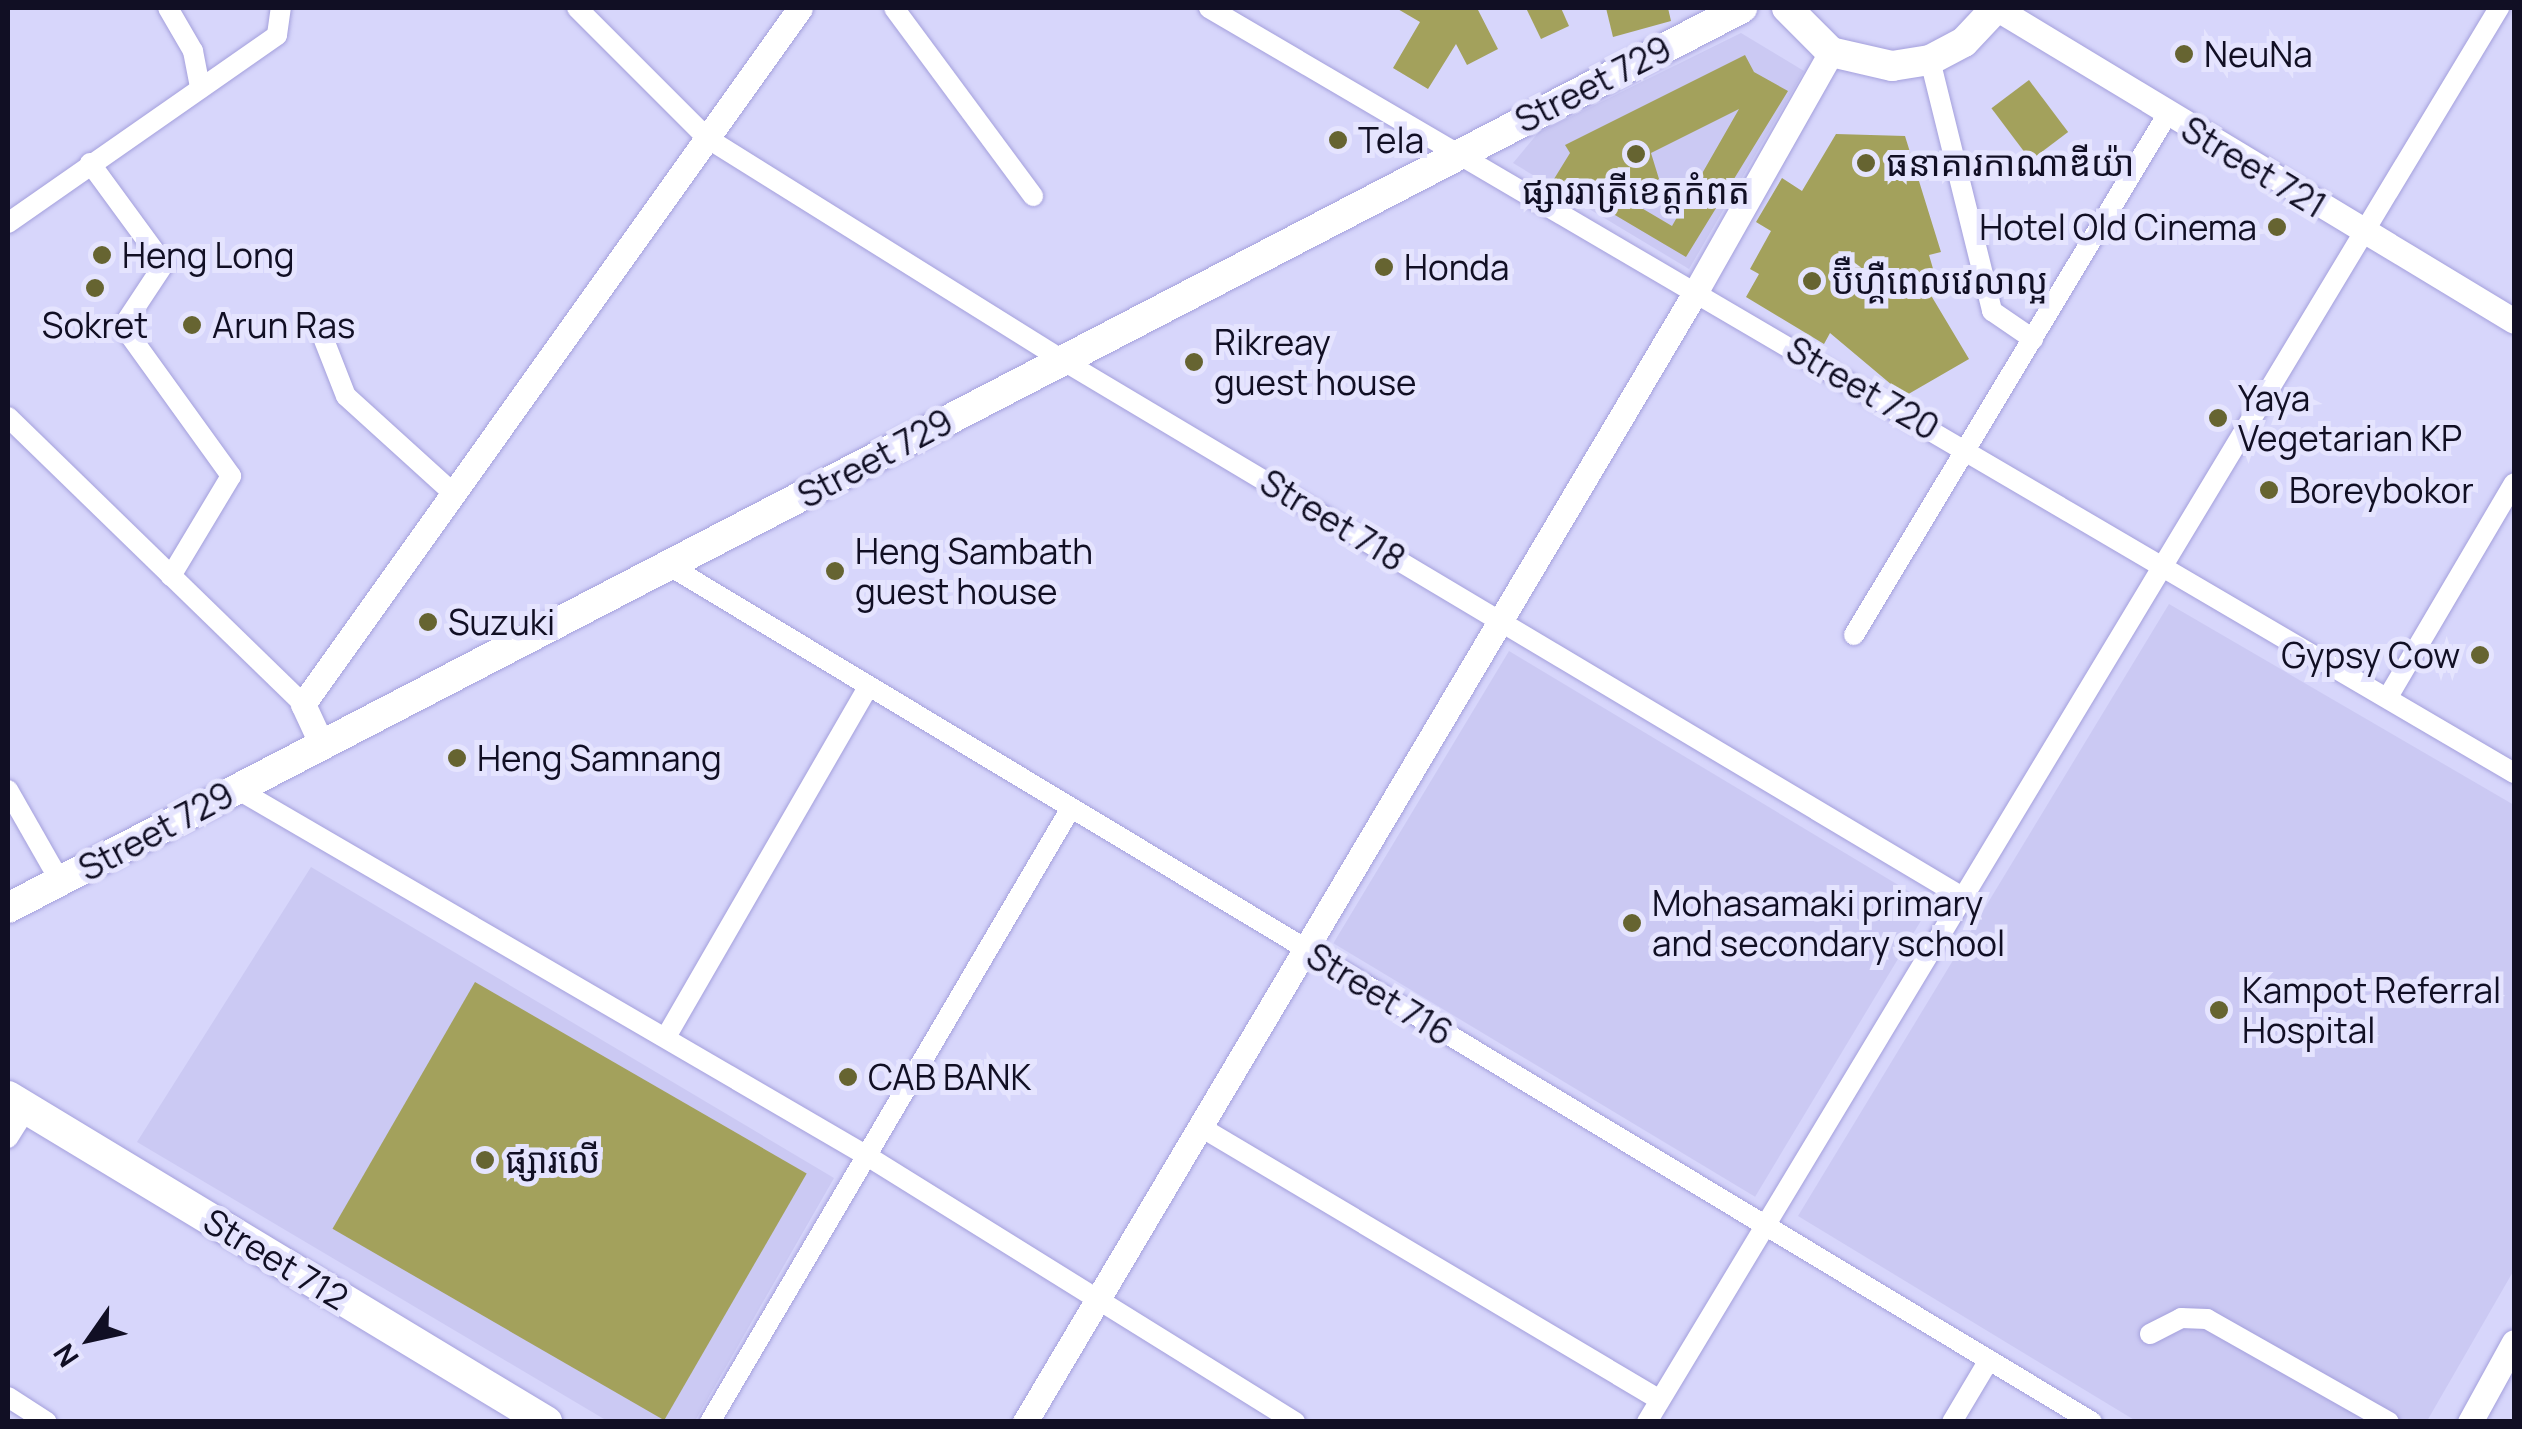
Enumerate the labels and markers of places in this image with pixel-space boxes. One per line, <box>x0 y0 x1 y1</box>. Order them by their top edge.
place label: NeuNa <box>2204 33 2313 75</box>
marker: NeuNa <box>2173 43 2195 65</box>
place label: Tela <box>1358 119 1424 161</box>
marker: Tela <box>1327 129 1349 151</box>
place label: ធនាគារកាណាឌីយ៉ា <box>1886 142 2134 184</box>
marker: ផ្សាររាត្រីខេត្តកំពត <box>1625 143 1647 165</box>
marker: ធនាគារកាណាឌីយ៉ា <box>1855 152 1877 174</box>
place label: ផ្សាររាត្រីខេត្តកំពត <box>1522 170 1750 212</box>
place label: Hotel Old Cinema <box>1979 206 2257 248</box>
marker: Hotel Old Cinema <box>2266 216 2288 238</box>
place label: Heng Long <box>122 234 294 276</box>
marker: Heng Long <box>91 244 113 266</box>
place label: Honda <box>1404 246 1510 288</box>
marker: Honda <box>1373 256 1395 278</box>
place label: ប៊ឺហ្គឺពេលវេលាល្អ <box>1832 260 2048 302</box>
marker: ប៊ឺហ្គឺពេលវេលាល្អ <box>1801 270 1823 292</box>
marker: Sokret <box>84 277 106 299</box>
place label: Sokret <box>42 304 148 346</box>
place label: Arun Ras <box>212 304 355 346</box>
marker: Arun Ras <box>181 314 203 336</box>
place label: Rikreay guest house <box>1214 321 1416 403</box>
marker: Rikreay guest house <box>1183 351 1205 373</box>
place label: Yaya Vegetarian KP <box>2238 377 2462 459</box>
marker: Yaya Vegetarian KP <box>2207 407 2229 429</box>
place label: Boreybokor <box>2289 469 2474 511</box>
marker: Boreybokor <box>2258 479 2280 501</box>
place label: Heng Sambath guest house <box>855 530 1093 612</box>
marker: Heng Sambath guest house <box>824 560 846 582</box>
place label: Suzuki <box>448 601 555 643</box>
marker: Suzuki <box>417 611 439 633</box>
place label: Gypsy Cow <box>2281 634 2460 676</box>
marker: Gypsy Cow <box>2469 644 2491 666</box>
place label: Heng Samnang <box>477 737 722 779</box>
marker: Heng Samnang <box>446 747 468 769</box>
place label: Mohasamaki primary and secondary school <box>1652 882 2005 964</box>
marker: Mohasamaki primary and secondary school <box>1621 912 1643 934</box>
place label: Kampot Referral Hospital <box>2242 969 2501 1051</box>
marker: Kampot Referral Hospital <box>2206 997 2232 1023</box>
place label: CAB BANK <box>868 1056 1031 1098</box>
marker: CAB BANK <box>837 1066 859 1088</box>
place label: ផ្សារលើ <box>505 1139 600 1181</box>
marker: ផ្សារលើ <box>474 1149 496 1171</box>

